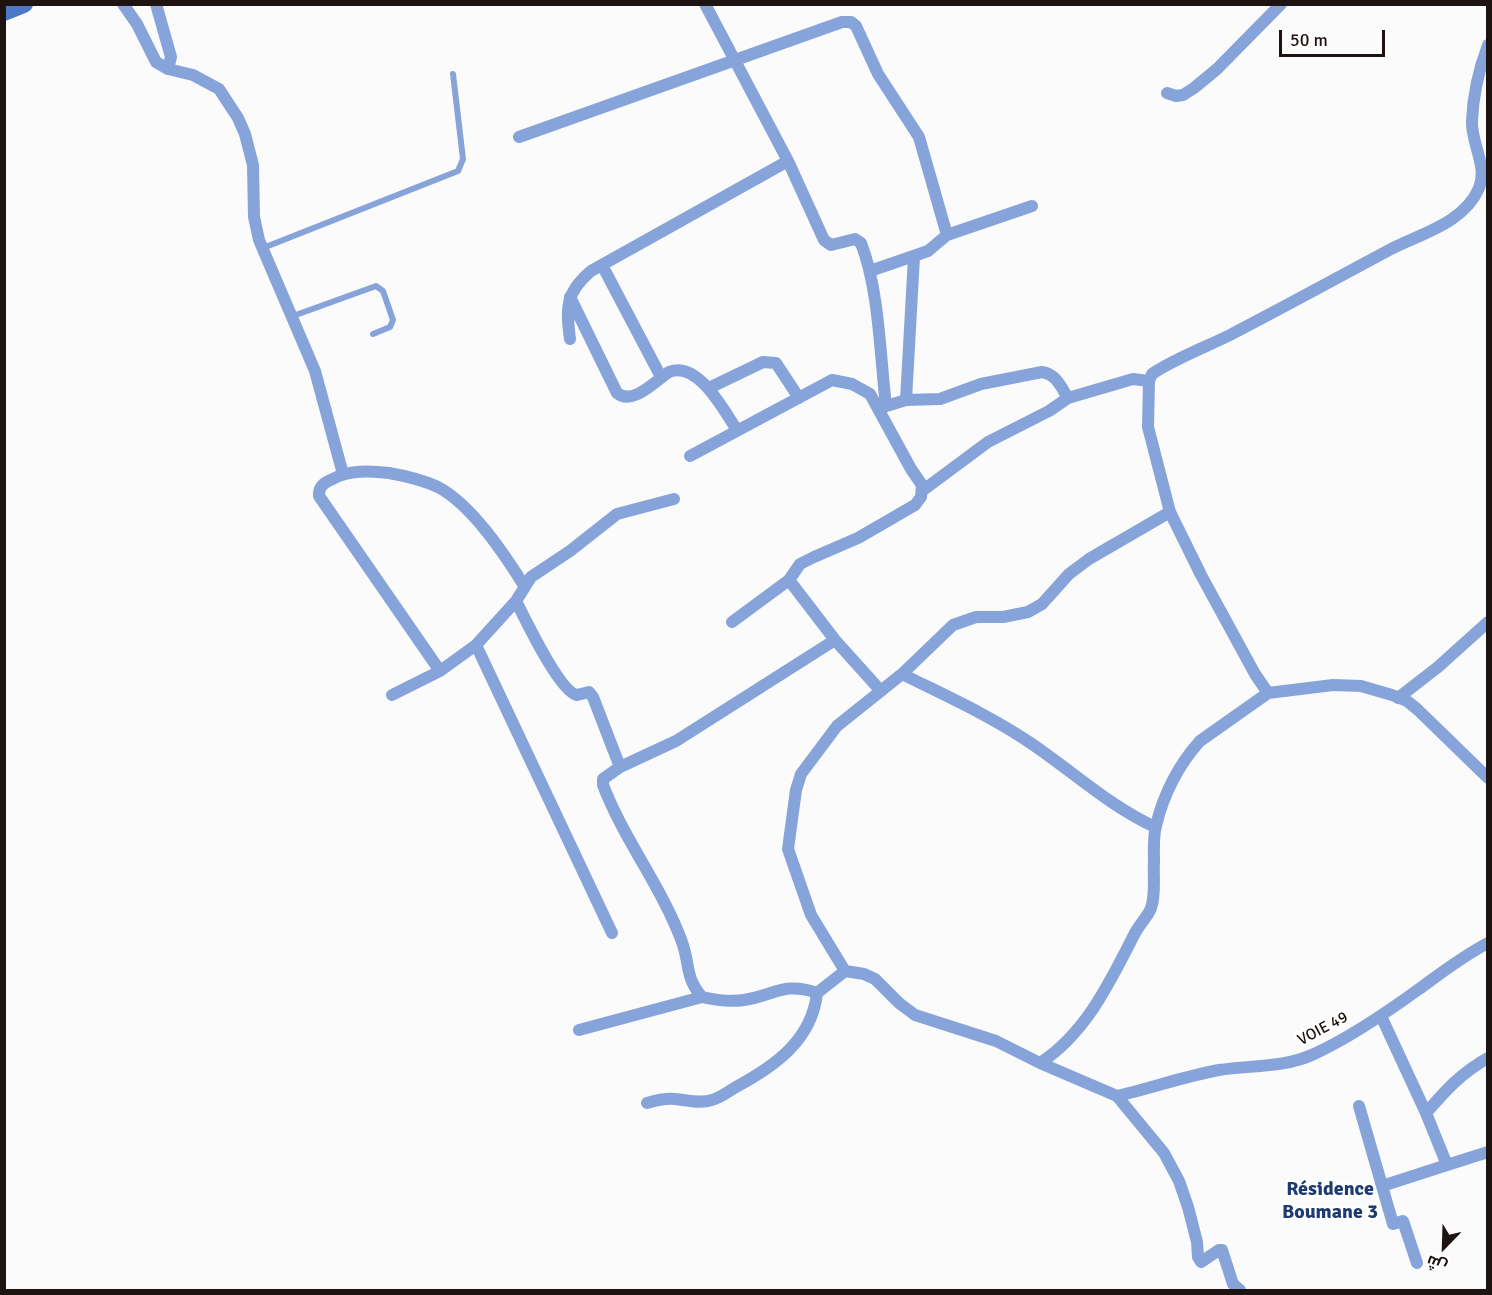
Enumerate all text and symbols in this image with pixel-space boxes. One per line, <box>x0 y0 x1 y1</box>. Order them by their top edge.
scale bar <box>1282 18 1388 56</box>
text: 50 m <box>1290 29 1328 51</box>
street label: VOIE 49 <box>1295 1008 1351 1050</box>
district label: Résidence Boumane 3 <box>1282 1178 1378 1225</box>
north arrow <box>1414 1217 1474 1277</box>
text: ش <box>1424 1250 1450 1277</box>

